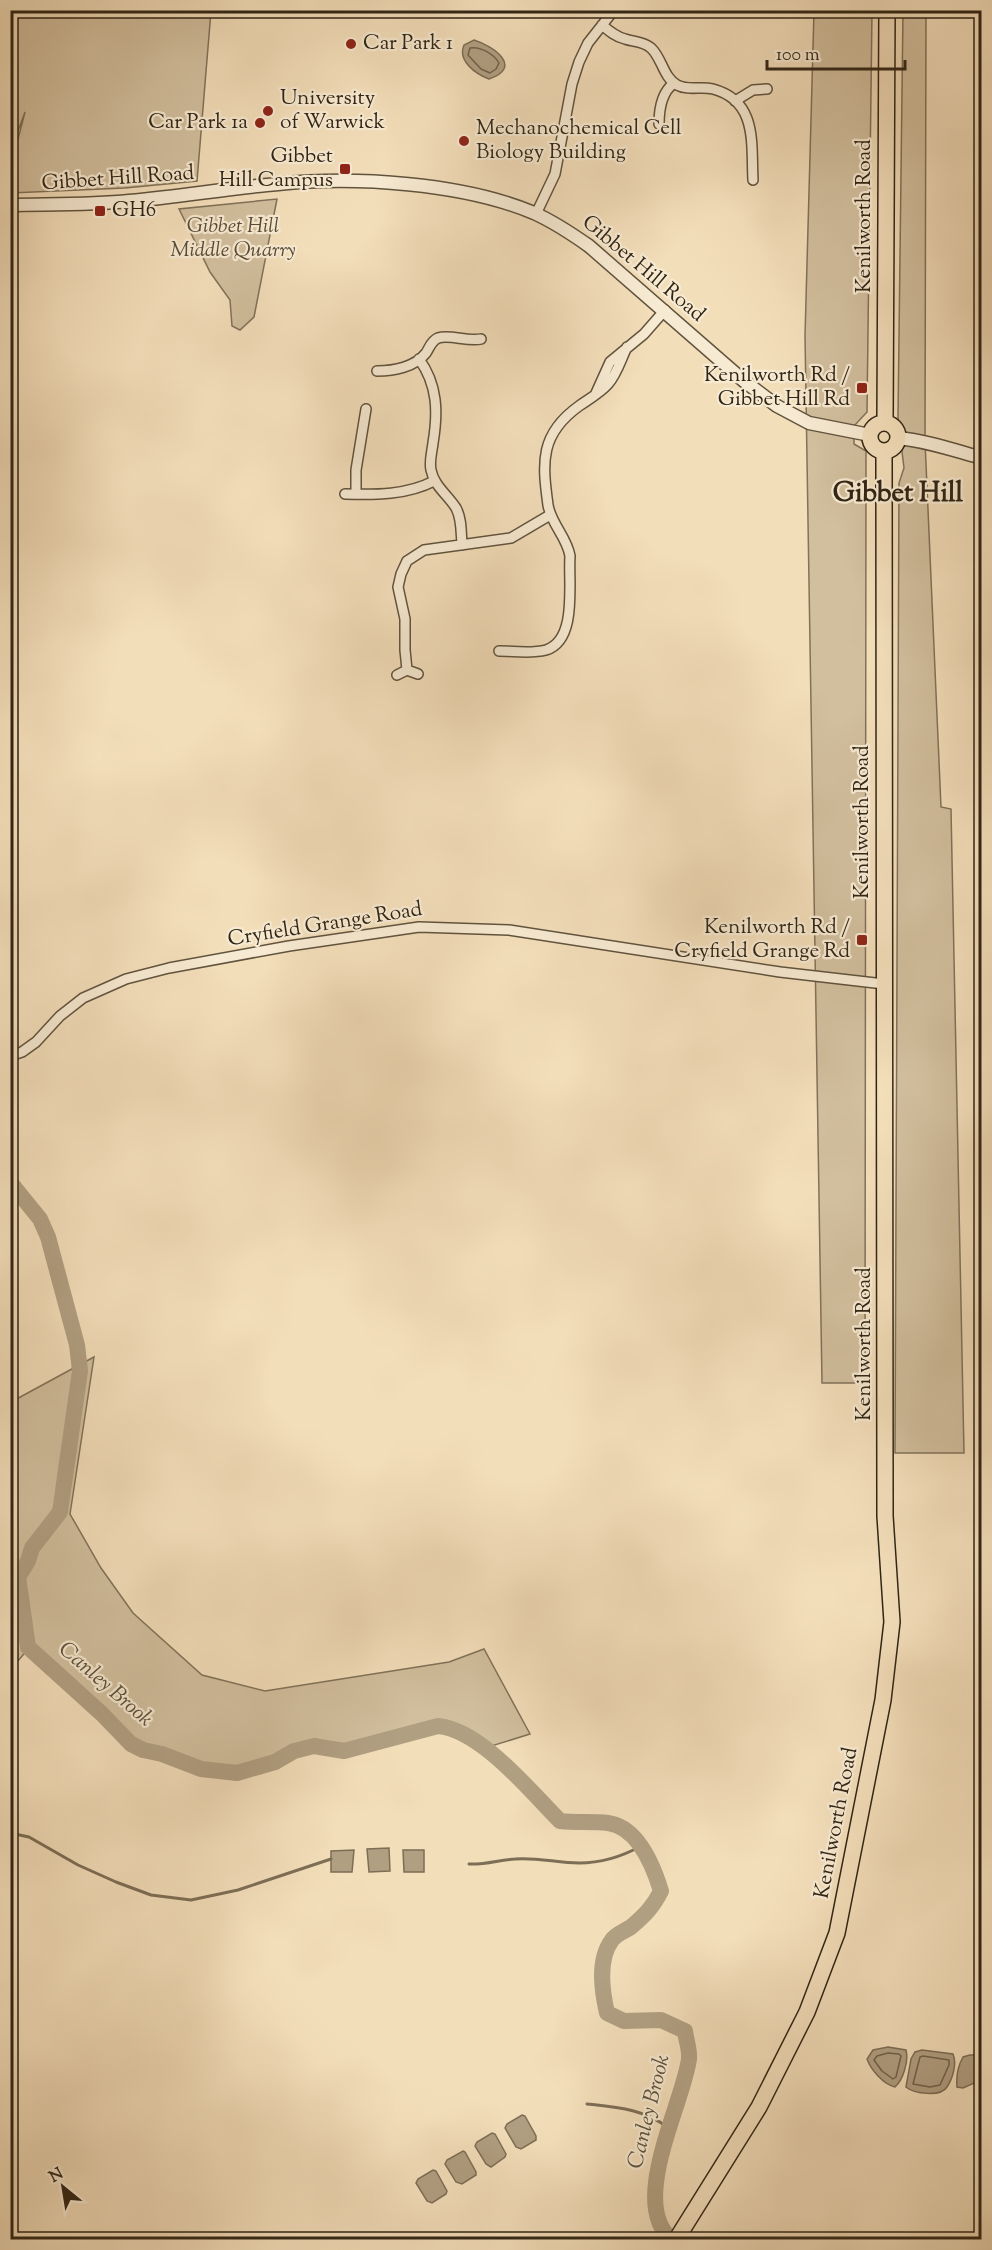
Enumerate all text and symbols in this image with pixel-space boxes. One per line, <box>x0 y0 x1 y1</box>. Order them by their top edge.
place label: Car Park 1 <box>363 29 453 59</box>
scale bar <box>767 33 905 71</box>
marker: Car Park 1 <box>344 37 358 51</box>
text: 100 m <box>776 43 820 69</box>
place label: University of Warwick <box>280 84 386 138</box>
marker: University of Warwick <box>261 104 275 118</box>
place label: Car Park 1a <box>148 108 248 138</box>
place label: Mechanochemical Cell Biology Building <box>476 114 682 168</box>
marker: Car Park 1a <box>253 116 267 130</box>
marker: Mechanochemical Cell Biology Building <box>457 134 471 148</box>
street label: Kenilworth Road <box>850 139 880 293</box>
place label: Gibbet Hill Campus <box>219 142 333 196</box>
street label: Gibbet Hill Road <box>41 159 195 199</box>
marker: Gibbet Hill Campus <box>338 162 352 176</box>
place label: GH6 <box>112 196 156 226</box>
marker: GH6 <box>93 204 107 218</box>
street label: Gibbet Hill Road <box>575 208 711 330</box>
park label: Gibbet Hill Middle Quarry <box>170 212 296 266</box>
place label: Kenilworth Rd / Gibbet Hill Rd <box>704 361 850 415</box>
marker: Kenilworth Rd / Gibbet Hill Rd <box>855 381 869 395</box>
district label: Gibbet Hill <box>833 475 964 514</box>
street label: Kenilworth Road <box>848 745 878 899</box>
street label: Cryfield Grange Road <box>226 895 425 955</box>
place label: Kenilworth Rd / Cryfield Grange Rd <box>674 913 850 967</box>
marker: Kenilworth Rd / Cryfield Grange Rd <box>855 933 869 947</box>
street label: Kenilworth Road <box>850 1267 880 1421</box>
water label: Canley Brook <box>50 1635 160 1735</box>
street label: Kenilworth Road <box>808 1745 866 1901</box>
water label: Canley Brook <box>620 2051 680 2173</box>
north arrow <box>33 2157 93 2217</box>
text: N <box>45 2163 68 2189</box>

